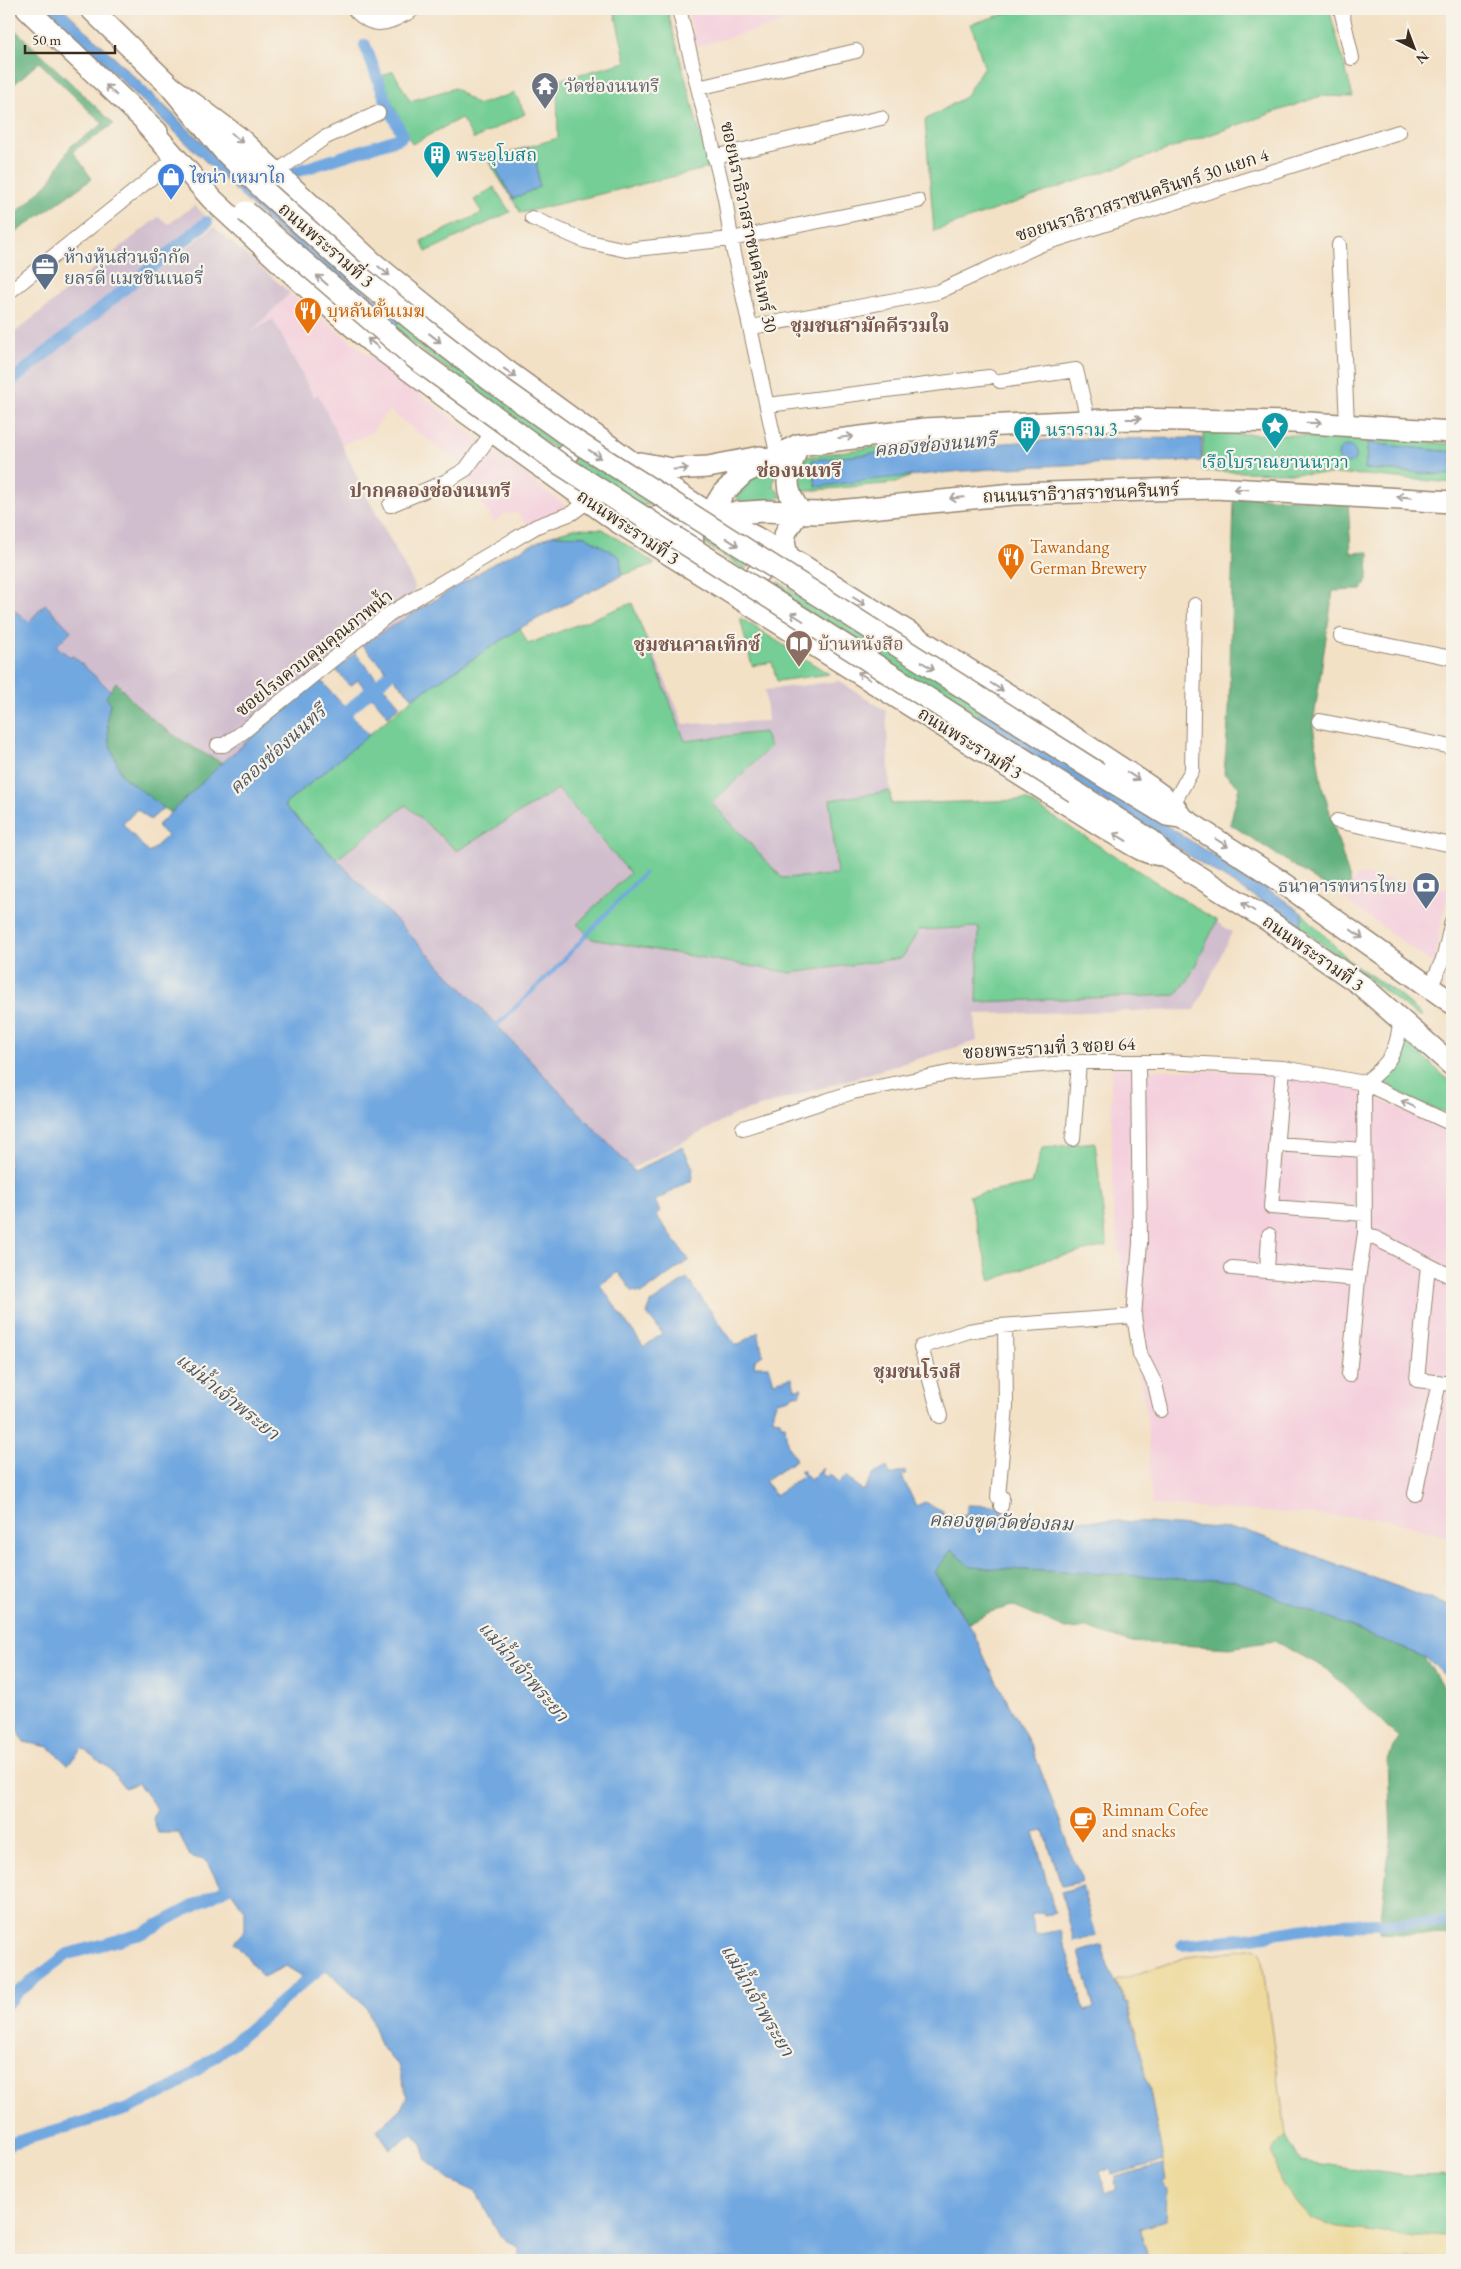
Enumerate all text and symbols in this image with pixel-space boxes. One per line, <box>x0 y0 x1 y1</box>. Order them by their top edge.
scale bar <box>25 22 115 54</box>
north arrow <box>1388 22 1438 72</box>
text: 50 m <box>32 30 61 49</box>
text: N <box>1412 47 1433 69</box>
temple icon: วัดช่องนนทรี <box>530 71 560 110</box>
place label: วัดช่องนนทรี <box>564 74 659 97</box>
one-way arrow <box>105 84 118 96</box>
street label: ซอยนราธิวาสราชนครินทร์ 30 <box>716 119 783 335</box>
one-way arrow <box>231 132 244 144</box>
building icon: พระอุโบสถ <box>422 140 452 179</box>
place label: พระอุโบสถ <box>456 142 537 167</box>
street label: ซอยนราธิวาสราชนครินทร์ 30 แยก 4 <box>1013 143 1272 246</box>
shop icon: ไชน่า เหมาไถ <box>156 162 186 201</box>
place label: ไชน่า เหมาไถ <box>189 165 286 188</box>
street label: ถนนพระรามที่ 3 <box>274 195 380 292</box>
place label: ห้างหุ้นส่วนจำกัด ยลรดี แมชชินเนอรี่ <box>64 245 203 289</box>
office icon: ห้างหุ้นส่วนจำกัด ยลรดี แมชชินเนอรี่ <box>30 252 60 291</box>
one-way arrow <box>377 265 390 276</box>
one-way arrow <box>316 274 329 286</box>
restaurant icon: บุหลันดั้นเมฆ <box>293 296 323 335</box>
place label: บุหลันดั้นเมฆ <box>327 297 425 323</box>
district label: ชุมชนสามัคคีรวมใจ <box>790 312 950 338</box>
one-way arrow <box>429 332 442 343</box>
one-way arrow <box>367 337 380 348</box>
one-way arrow <box>503 368 517 378</box>
place icon: เรือโบราณยานนาวา <box>1260 411 1290 450</box>
one-way arrow <box>1125 414 1141 424</box>
building icon: นราราม 3 <box>1012 415 1042 454</box>
place label: นราราม 3 <box>1046 418 1118 441</box>
one-way arrow <box>1305 418 1321 427</box>
water label: คลองช่องนนทรี <box>873 426 1001 462</box>
one-way arrow <box>838 432 854 442</box>
one-way arrow <box>588 448 602 459</box>
place label: เรือโบราณยานนาวา <box>1201 449 1349 473</box>
district label: ช่องนนทรี <box>756 457 842 483</box>
one-way arrow <box>673 464 689 473</box>
district label: ปากคลองช่องนนทรี <box>349 478 511 503</box>
street label: ถนนนราธิวาสราชนครินทร์ <box>982 478 1181 507</box>
street label: ถนนพระรามที่ 3 <box>573 482 685 569</box>
one-way arrow <box>1234 484 1250 493</box>
one-way arrow <box>1396 493 1412 502</box>
one-way arrow <box>949 494 965 503</box>
place label: Tawandang German Brewery <box>1030 535 1147 579</box>
one-way arrow <box>724 537 738 547</box>
restaurant icon: Tawandang German Brewery <box>996 542 1026 581</box>
street label: ซอยโรงควบคุมคุณภาพน้ำ <box>229 582 398 722</box>
one-way arrow <box>852 595 866 606</box>
one-way arrow <box>790 611 804 622</box>
library icon: บ้านหนังสือ <box>784 629 814 668</box>
district label: ชุมชนคาลเท็กซ์ <box>634 632 761 657</box>
place label: บ้านหนังสือ <box>818 632 904 655</box>
one-way arrow <box>921 661 935 671</box>
one-way arrow <box>857 671 871 681</box>
one-way arrow <box>989 683 1003 693</box>
water label: คลองช่องนนทรี <box>223 696 334 800</box>
street label: ถนนพระรามที่ 3 <box>914 700 1028 784</box>
one-way arrow <box>1125 771 1139 781</box>
one-way arrow <box>1113 832 1127 842</box>
one-way arrow <box>1215 838 1229 849</box>
bank icon: ธนาคารทหารไทย <box>1411 871 1441 910</box>
place label: ธนาคารทหารไทย <box>1278 874 1407 897</box>
one-way arrow <box>1241 902 1255 912</box>
street label: ถนนพระรามที่ 3 <box>1258 907 1370 996</box>
one-way arrow <box>1350 929 1364 939</box>
street label: ซอยพระรามที่ 3 ซอย 64 <box>962 1029 1136 1064</box>
one-way arrow <box>1401 1098 1416 1108</box>
water label: แม่น้ำเจ้าพระยา <box>171 1346 286 1446</box>
district label: ชุมชนโรงสี <box>873 1358 961 1384</box>
water label: คลองขุดวัดช่องลม <box>928 1506 1075 1537</box>
water label: แม่น้ำเจ้าพระยา <box>473 1614 576 1727</box>
place label: Rimnam Cofee and snacks <box>1102 1798 1208 1842</box>
cafe icon: Rimnam Cofee and snacks <box>1068 1805 1098 1844</box>
water label: แม่น้ำเจ้าพระยา <box>715 1939 802 2061</box>

